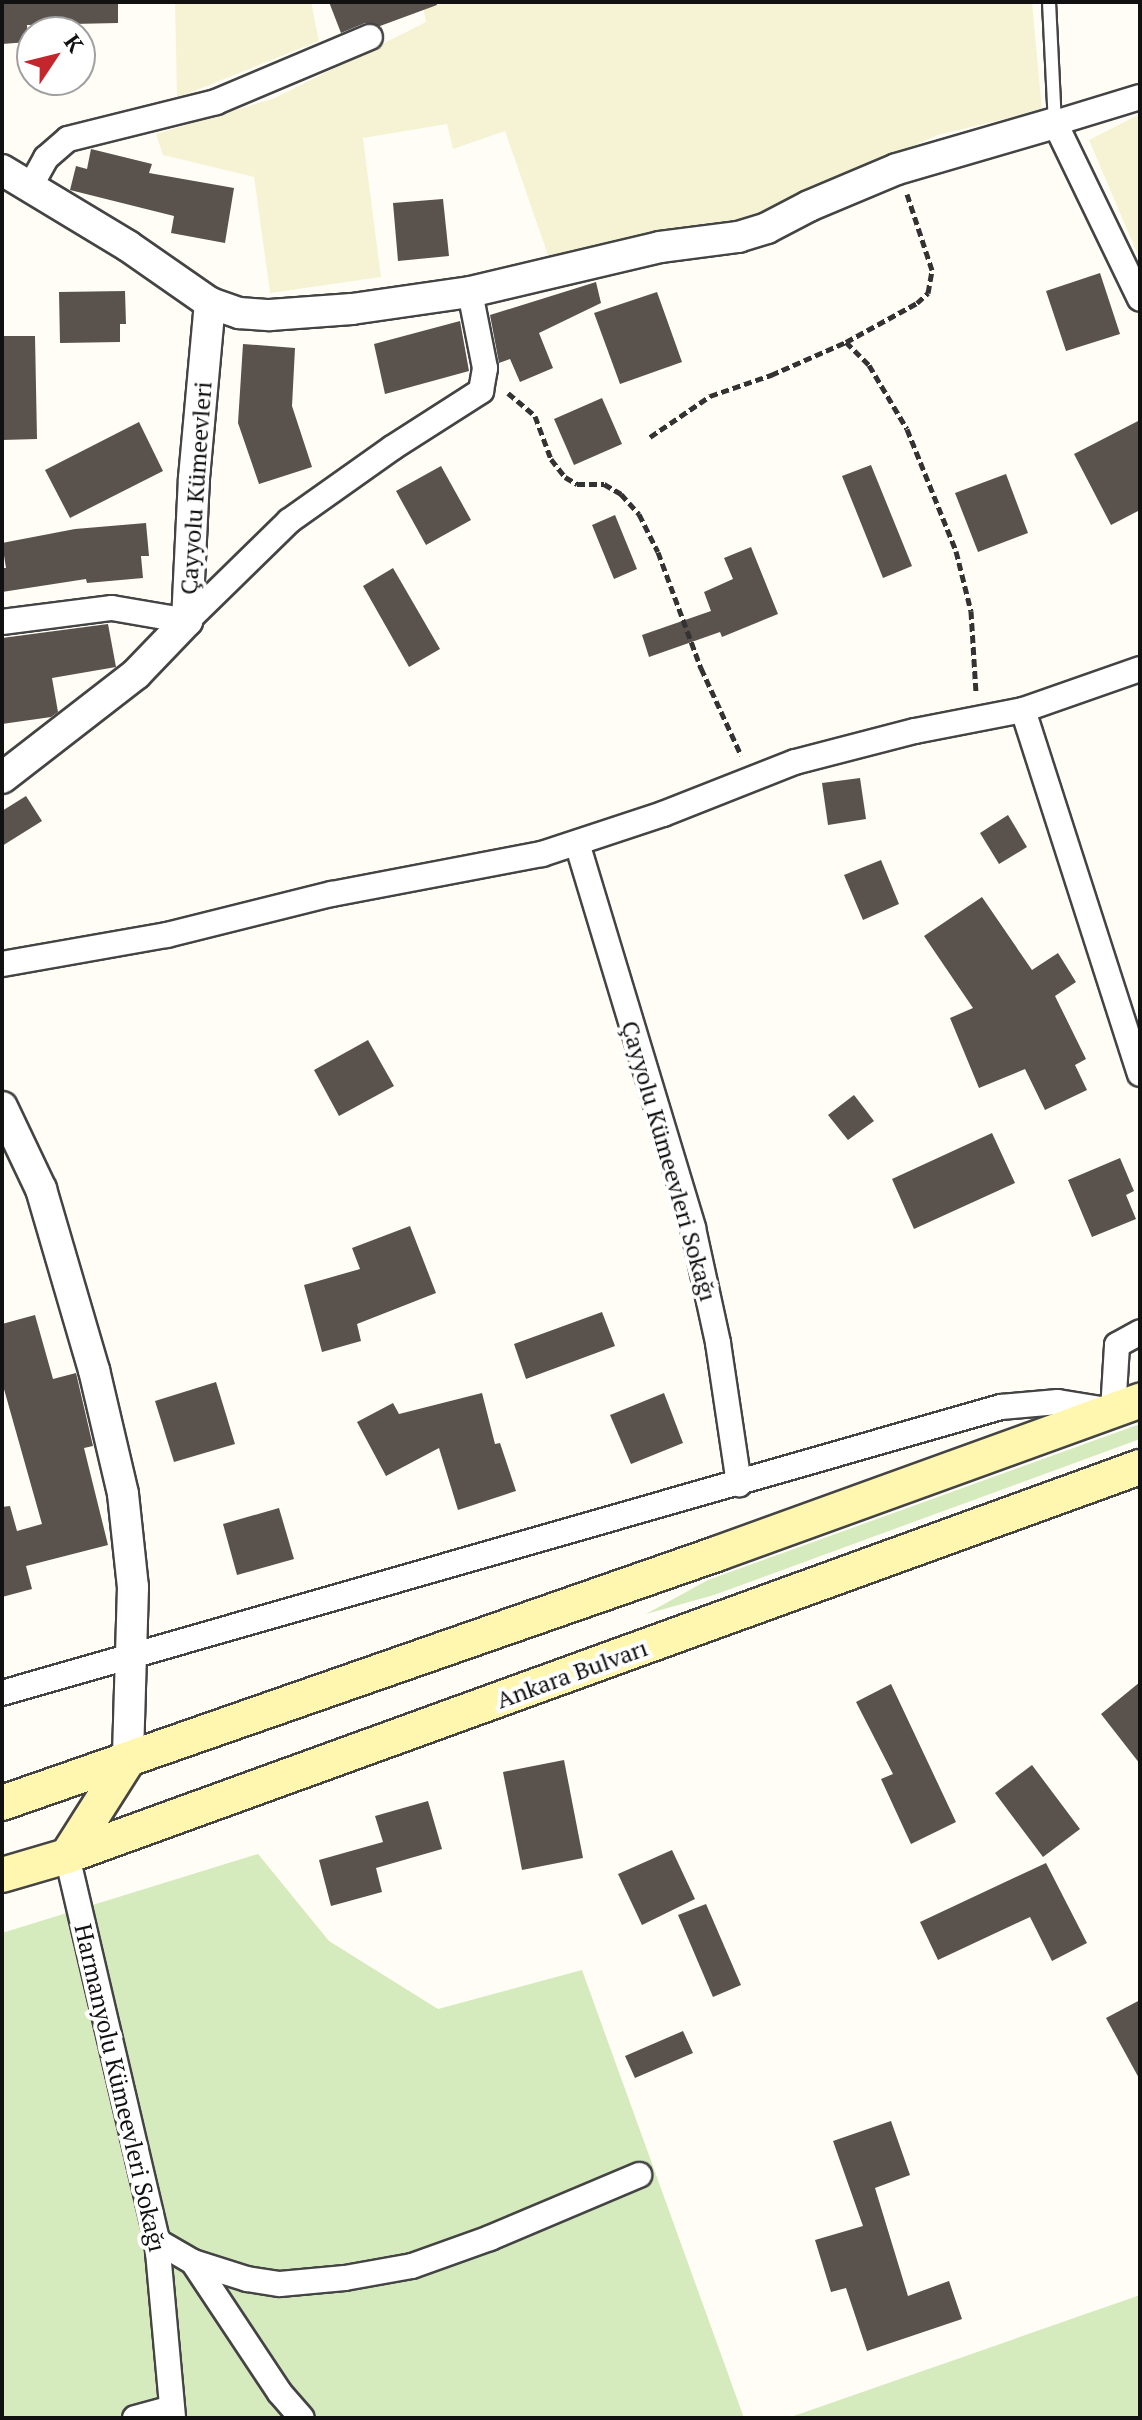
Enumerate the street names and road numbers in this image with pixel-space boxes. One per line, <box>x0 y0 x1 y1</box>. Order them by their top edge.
street label: Çayyolu Kümeevleri <box>174 380 218 596</box>
street label: Çayyolu Kümeevleri Sokağı <box>615 1018 723 1304</box>
street label: Ankara Bulvarı <box>492 1633 652 1715</box>
street label: Harmanyolu Kümeevleri Sokağı <box>68 1921 172 2255</box>

